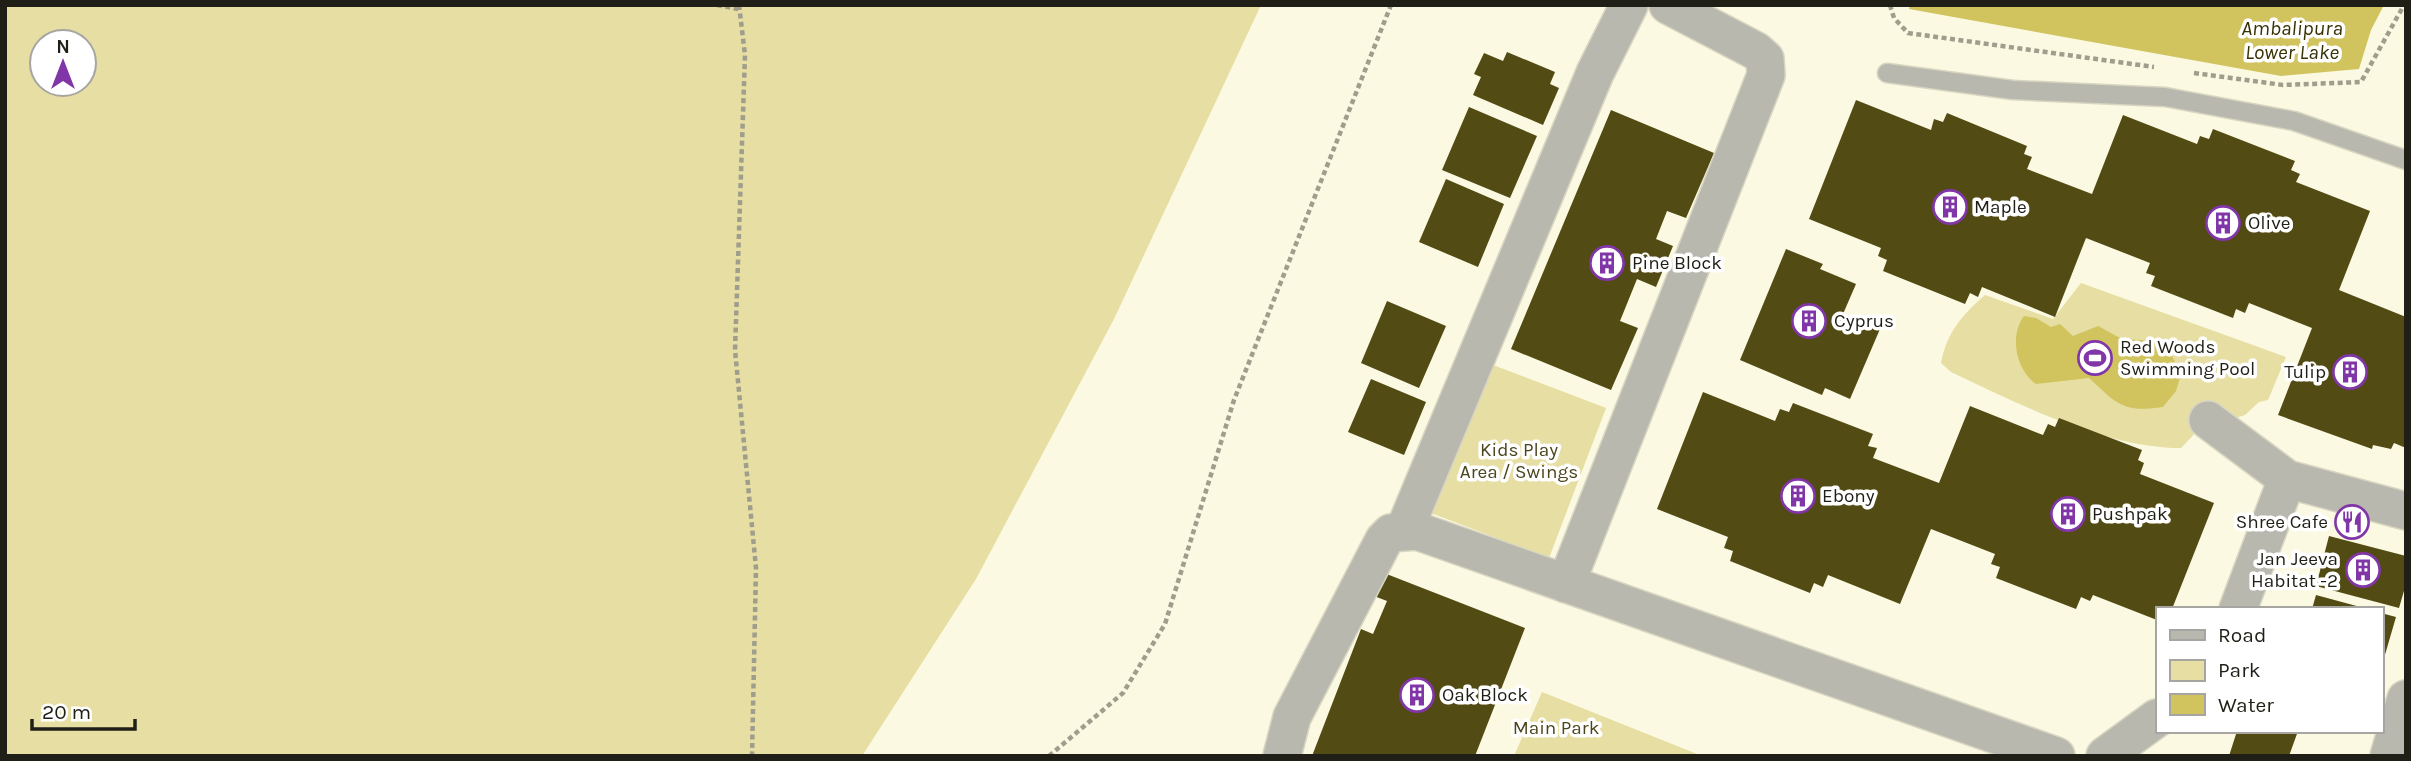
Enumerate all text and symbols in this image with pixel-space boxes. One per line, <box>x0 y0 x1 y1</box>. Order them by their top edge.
water label: Ambalipura Lower Lake <box>2241 16 2343 64</box>
north arrow <box>28 28 98 98</box>
text: N <box>56 36 70 58</box>
building icon: Maple <box>1931 188 1969 226</box>
place label: Maple <box>1974 196 2027 218</box>
building icon: Olive <box>2204 204 2242 242</box>
place label: Olive <box>2248 212 2291 234</box>
building icon: Pine Block <box>1588 244 1626 282</box>
place label: Pine Block <box>1632 252 1722 274</box>
building icon: Cyprus <box>1790 302 1828 340</box>
place label: Cyprus <box>1834 310 1894 332</box>
place label: Red Woods Swimming Pool <box>2120 336 2255 380</box>
sports icon: Red Woods Swimming Pool <box>2076 339 2114 377</box>
building icon: Tulip <box>2331 353 2369 391</box>
place label: Tulip <box>2284 361 2326 383</box>
park label: Kids Play Area / Swings <box>1460 439 1578 483</box>
building icon: Ebony <box>1779 477 1817 515</box>
place label: Ebony <box>1822 485 1875 507</box>
building icon: Pushpak <box>2049 495 2087 533</box>
place label: Pushpak <box>2092 503 2168 525</box>
restaurant icon: Shree Cafe <box>2333 503 2371 541</box>
place label: Shree Cafe <box>2236 511 2328 533</box>
place label: Jan Jeeva Habitat -2 <box>2251 548 2338 592</box>
building icon: Jan Jeeva Habitat -2 <box>2344 551 2382 589</box>
legend <box>2156 607 2383 733</box>
text: Road <box>2218 623 2266 647</box>
text: Park <box>2218 658 2261 682</box>
building icon: Oak Block <box>1398 676 1436 714</box>
place label: Oak Block <box>1442 684 1528 706</box>
scale bar <box>32 688 135 732</box>
text: Water <box>2218 693 2274 717</box>
text: 20 m <box>42 700 91 724</box>
park label: Main Park <box>1513 717 1600 739</box>

